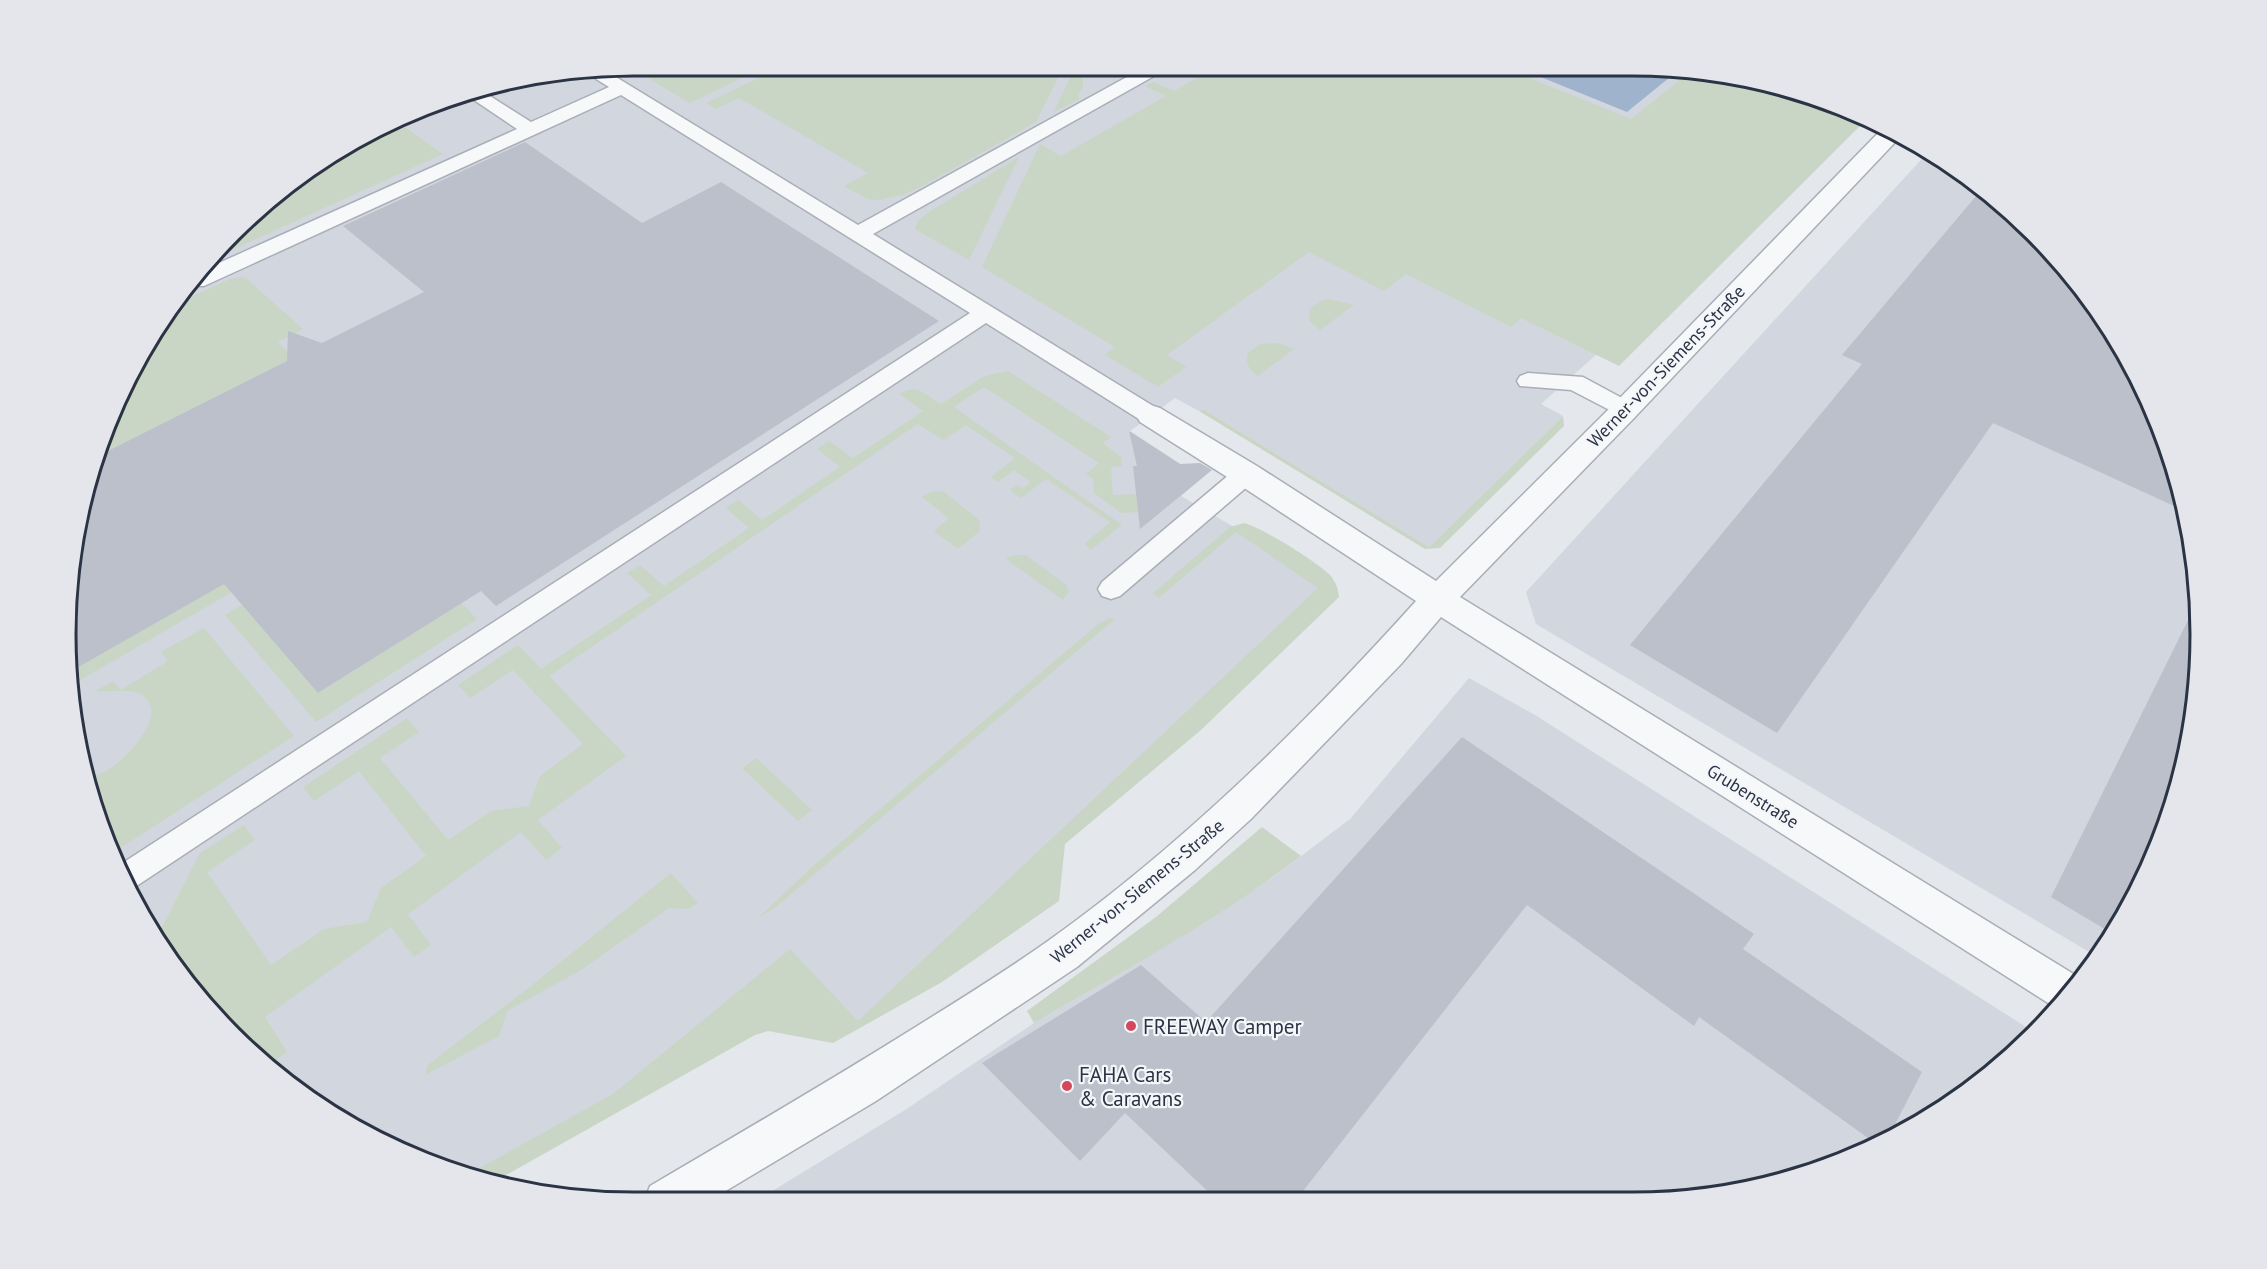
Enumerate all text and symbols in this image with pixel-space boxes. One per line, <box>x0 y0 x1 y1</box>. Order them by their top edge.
street label: Werner-von-Siemens-Straße <box>1582 280 1750 452</box>
street label: Grubenstraße <box>1703 759 1803 833</box>
street label: Werner-von-Siemens-Straße <box>1045 814 1229 968</box>
place label: FREEWAY Camper <box>1143 1013 1302 1040</box>
marker: FREEWAY Camper <box>1124 1019 1138 1033</box>
place label: FAHA Cars & Caravans <box>1079 1061 1182 1112</box>
marker: FAHA Cars & Caravans <box>1060 1079 1074 1093</box>

